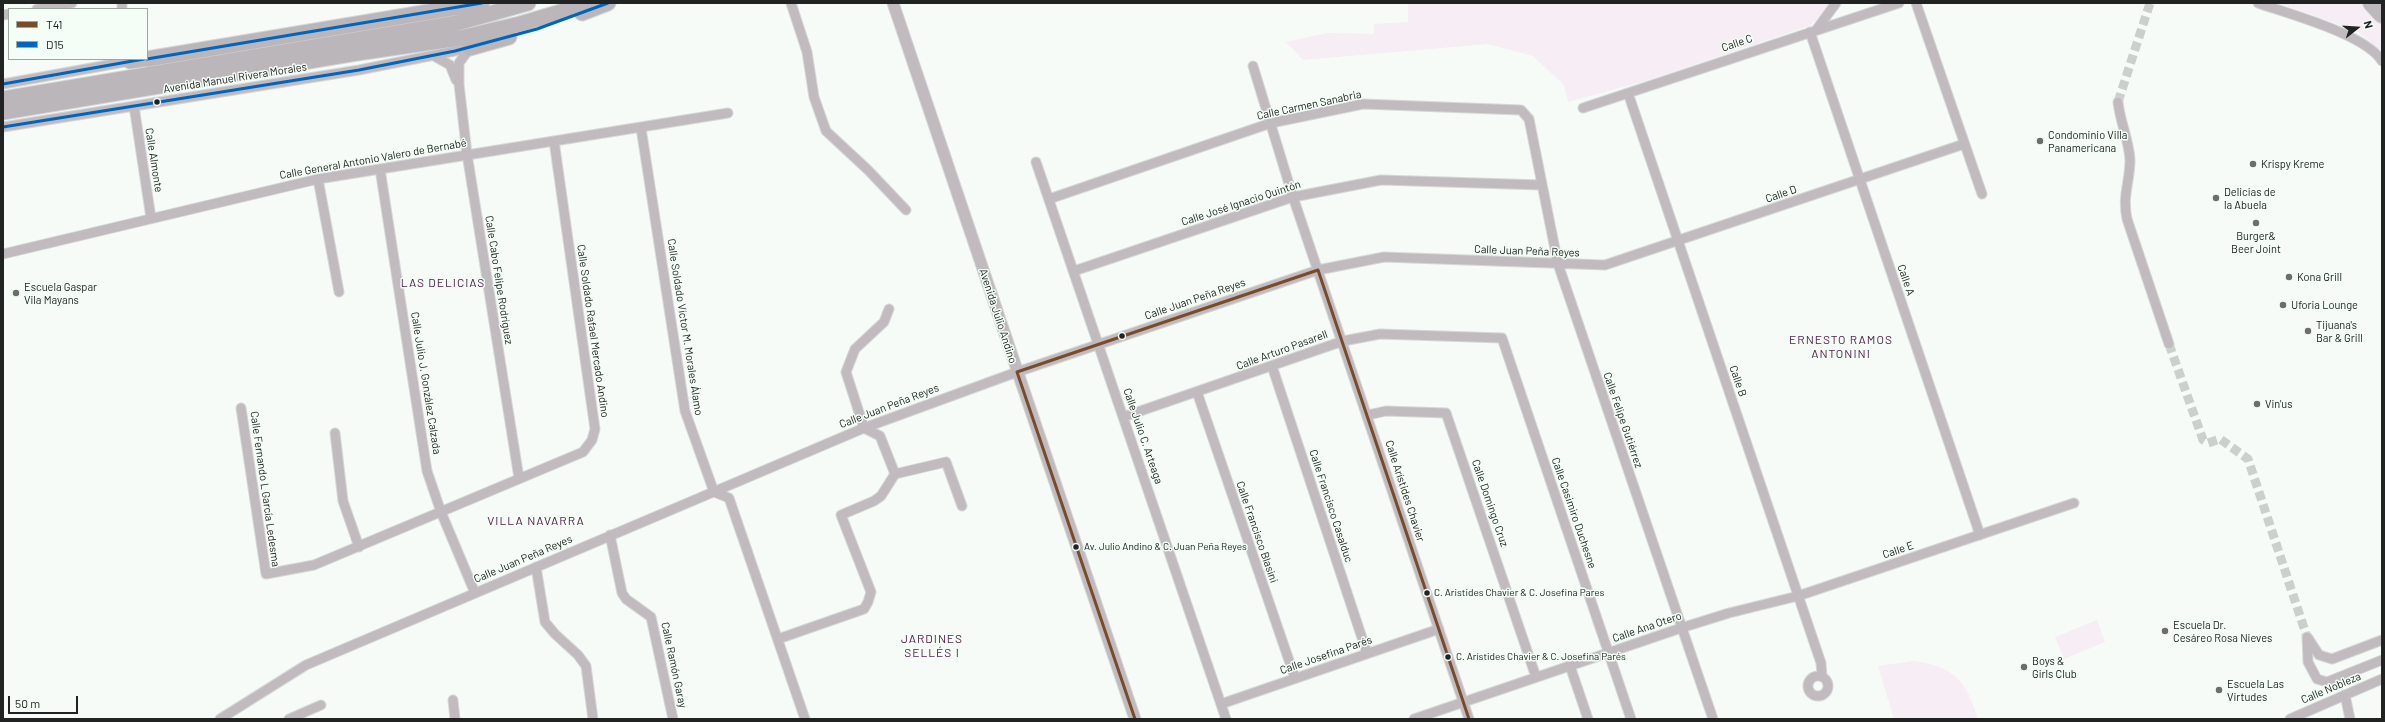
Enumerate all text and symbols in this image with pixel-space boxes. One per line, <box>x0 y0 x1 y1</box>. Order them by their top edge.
legend <box>8 8 148 60</box>
north arrow <box>2337 8 2377 48</box>
text: T41 <box>46 17 63 31</box>
text: N <box>2362 19 2376 30</box>
street label: Calle C <box>1720 32 1754 54</box>
text: D15 <box>46 37 64 51</box>
street label: Avenida Manuel Rivera Morales <box>162 60 308 96</box>
street label: Calle Carmen Sanabria <box>1255 87 1363 123</box>
unlabelled marker <box>152 97 162 107</box>
street label: Calle Almonte <box>142 127 166 193</box>
place label: Condominio Villa Panamericana <box>2048 128 2127 154</box>
street label: Calle General Antonio Valero de Bernabé <box>278 136 468 182</box>
marker: Condominio Villa Panamericana <box>2035 136 2045 146</box>
place label: Krispy Kreme <box>2261 157 2324 171</box>
marker: Krispy Kreme <box>2248 159 2258 169</box>
street label: Calle José Ignacio Quintón <box>1180 177 1302 229</box>
street label: Calle D <box>1764 183 1798 205</box>
place label: Delicias de la Abuela <box>2224 185 2276 211</box>
marker: Delicias de la Abuela <box>2211 193 2221 203</box>
street label: Calle Cabo Felipe Rodríguez <box>482 215 516 345</box>
marker: Burger& Beer Joint <box>2251 218 2261 228</box>
place label: Burger& Beer Joint <box>2231 229 2281 255</box>
street label: Calle Soldado Víctor M. Morales Álamo <box>664 238 706 416</box>
street label: Calle Juan Peña Reyes <box>1474 243 1580 259</box>
street label: Calle Soldado Rafael Mercado Andino <box>574 244 612 418</box>
street label: Calle A <box>1895 263 1917 297</box>
street label: Avenida Julio Andino <box>976 267 1020 365</box>
place label: Kona Grill <box>2297 270 2342 284</box>
marker: Kona Grill <box>2284 272 2294 282</box>
district label: LAS DELICIAS <box>401 276 485 290</box>
street label: Calle Juan Peña Reyes <box>1143 276 1247 322</box>
place label: Escuela Gaspar Vila Mayans <box>24 280 97 306</box>
marker: Escuela Gaspar Vila Mayans <box>11 288 21 298</box>
place label: Uforia Lounge <box>2291 298 2358 312</box>
marker: Uforia Lounge <box>2278 300 2288 310</box>
street label: Calle Julio J. González Calzada <box>408 311 444 455</box>
place label: Tijuana's Bar & Grill <box>2316 318 2363 344</box>
marker: Tijuana's Bar & Grill <box>2303 326 2313 336</box>
street label: Calle Arturo Pasarell <box>1235 327 1329 373</box>
unlabelled marker <box>1117 331 1127 341</box>
district label: ERNESTO RAMOS ANTONINI <box>1789 333 1893 361</box>
street label: Calle B <box>1727 364 1749 398</box>
street label: Calle Felipe Gutiérrez <box>1600 370 1646 470</box>
street label: Calle Juan Peña Reyes <box>837 381 941 431</box>
street label: Calle Julio C. Arteaga <box>1120 386 1166 486</box>
place label: Vin'us <box>2265 397 2293 411</box>
marker: Vin'us <box>2252 399 2262 409</box>
street label: Calle Fernando L García Ledesma <box>248 410 282 568</box>
street label: Calle Arístides Chavier <box>1382 439 1428 543</box>
street label: Calle Francisco Casalduc <box>1307 448 1355 564</box>
street label: Calle Casimiro Duchesne <box>1549 456 1599 570</box>
street label: Calle Domingo Cruz <box>1469 458 1511 548</box>
street label: Calle Francisco Blasini <box>1233 480 1281 584</box>
district label: VILLA NAVARRA <box>487 514 585 528</box>
street label: Calle Juan Peña Reyes <box>472 532 574 586</box>
street label: Calle E <box>1881 539 1915 561</box>
place label: Av. Julio Andino & C. Juan Peña Reyes <box>1084 541 1247 553</box>
marker: Av. Julio Andino & C. Juan Peña Reyes <box>1071 542 1081 552</box>
place label: C. Aristides Chavier & C. Josefina Pares <box>1434 587 1604 599</box>
marker: C. Aristides Chavier & C. Josefina Pares <box>1422 588 1432 598</box>
street label: Calle Ana Otero <box>1611 609 1683 645</box>
place label: Escuela Dr. Cesáreo Rosa Nieves <box>2173 618 2272 644</box>
street label: Calle Ramón Garay <box>658 621 690 709</box>
marker: Escuela Dr. Cesáreo Rosa Nieves <box>2160 626 2170 636</box>
district label: JARDINES SELLÉS I <box>901 632 963 660</box>
street label: Calle Josefina Parés <box>1278 633 1374 677</box>
place label: C. Arístides Chavier & C. Josefina Parés <box>1456 651 1626 663</box>
marker: C. Arístides Chavier & C. Josefina Parés <box>1443 652 1453 662</box>
place label: Boys & Girls Club <box>2032 654 2077 680</box>
marker: Boys & Girls Club <box>2019 662 2029 672</box>
street label: Calle Nobleza <box>2299 669 2363 707</box>
place label: Escuela Las Virtudes <box>2227 677 2284 703</box>
marker: Escuela Las Virtudes <box>2214 685 2224 695</box>
scale bar <box>10 688 80 714</box>
text: 50 m <box>15 696 40 710</box>

